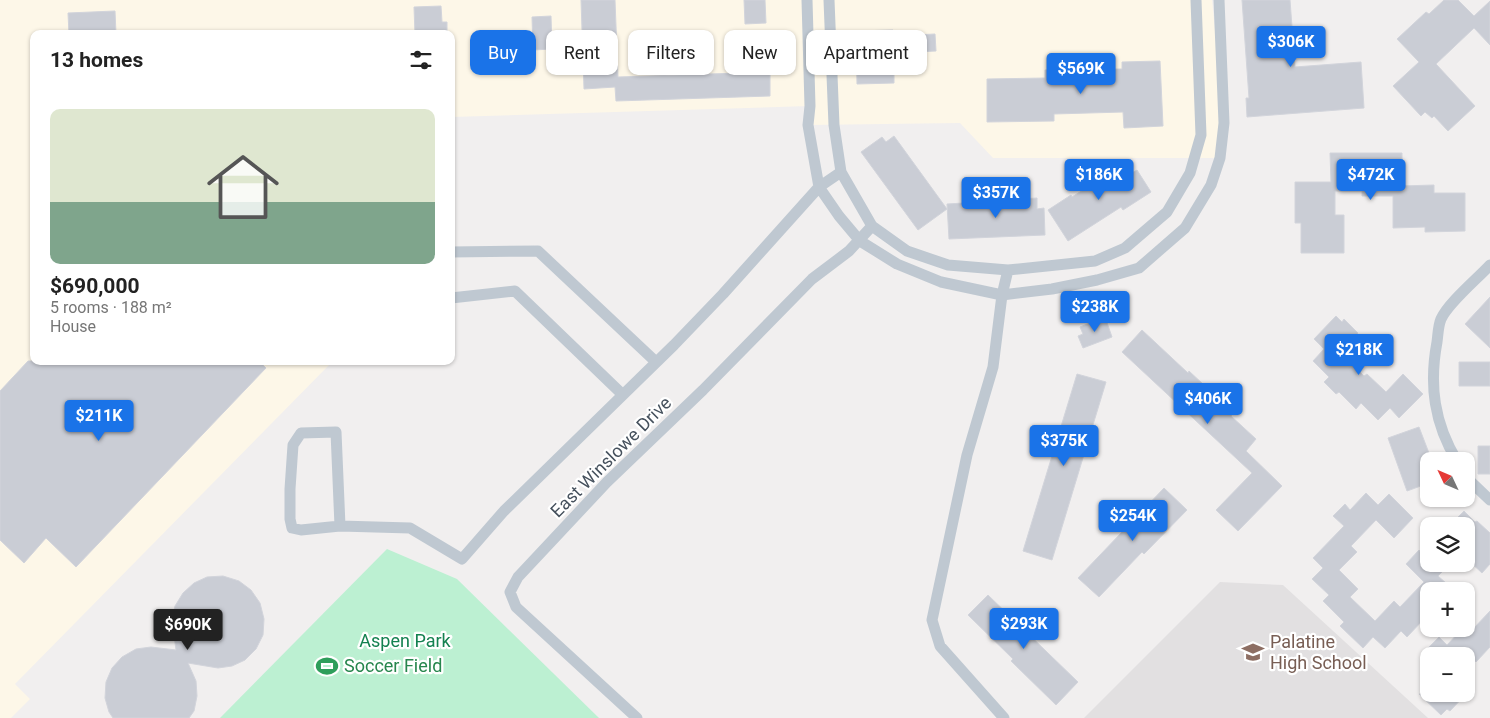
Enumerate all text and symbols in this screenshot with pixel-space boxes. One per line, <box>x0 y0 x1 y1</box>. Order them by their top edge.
pin: $306K <box>1256 26 1326 68</box>
chip: Buy <box>470 30 536 75</box>
chip: Rent <box>546 30 618 75</box>
chip: Filters <box>628 30 714 75</box>
chip: New <box>724 30 796 75</box>
chip: Apartment <box>806 30 927 75</box>
text: $306K <box>1268 32 1314 51</box>
icon: filters <box>407 46 435 74</box>
text: 13 homes <box>50 48 143 72</box>
pin: $569K <box>1046 52 1116 95</box>
text: $569K <box>1058 59 1104 78</box>
icon: home <box>198 142 288 232</box>
pin: $186K <box>1064 158 1134 201</box>
pin: $472K <box>1336 158 1406 201</box>
text: $186K <box>1076 165 1122 184</box>
text: $472K <box>1348 165 1394 184</box>
pin: $357K <box>961 176 1031 219</box>
text: $357K <box>973 183 1019 202</box>
text: $690,000 <box>50 274 140 298</box>
pin: $238K <box>1060 290 1130 333</box>
text: $238K <box>1072 297 1118 316</box>
text: 5 rooms · 188 m² <box>50 298 172 317</box>
text: House <box>50 317 96 336</box>
pin: $218K <box>1324 334 1394 376</box>
text: $218K <box>1336 340 1382 359</box>
pin: $406K <box>1173 382 1243 425</box>
text: $406K <box>1185 389 1231 408</box>
street label: East Winslowe Drive <box>546 392 675 521</box>
pin: $211K <box>64 400 134 442</box>
text: $211K <box>76 406 122 425</box>
pin: $375K <box>1029 424 1099 467</box>
text: $375K <box>1041 431 1087 450</box>
north arrow <box>1420 452 1475 508</box>
map controls <box>1420 452 1475 702</box>
pin: $254K <box>1098 500 1168 542</box>
text: $254K <box>1110 506 1156 525</box>
button: layers <box>1420 517 1475 572</box>
button: + <box>1420 582 1475 637</box>
pin: $690K <box>153 608 223 651</box>
pin: $293K <box>989 608 1059 650</box>
text: $293K <box>1001 614 1047 633</box>
text: $690K <box>165 615 211 634</box>
park label: Aspen Park <box>359 630 452 651</box>
place label: Palatine High School <box>1270 631 1367 673</box>
school or university icon: Palatine High School <box>1240 639 1266 665</box>
button: − <box>1420 647 1475 702</box>
sports icon: Soccer Field <box>314 653 340 679</box>
place label: Soccer Field <box>344 655 442 676</box>

